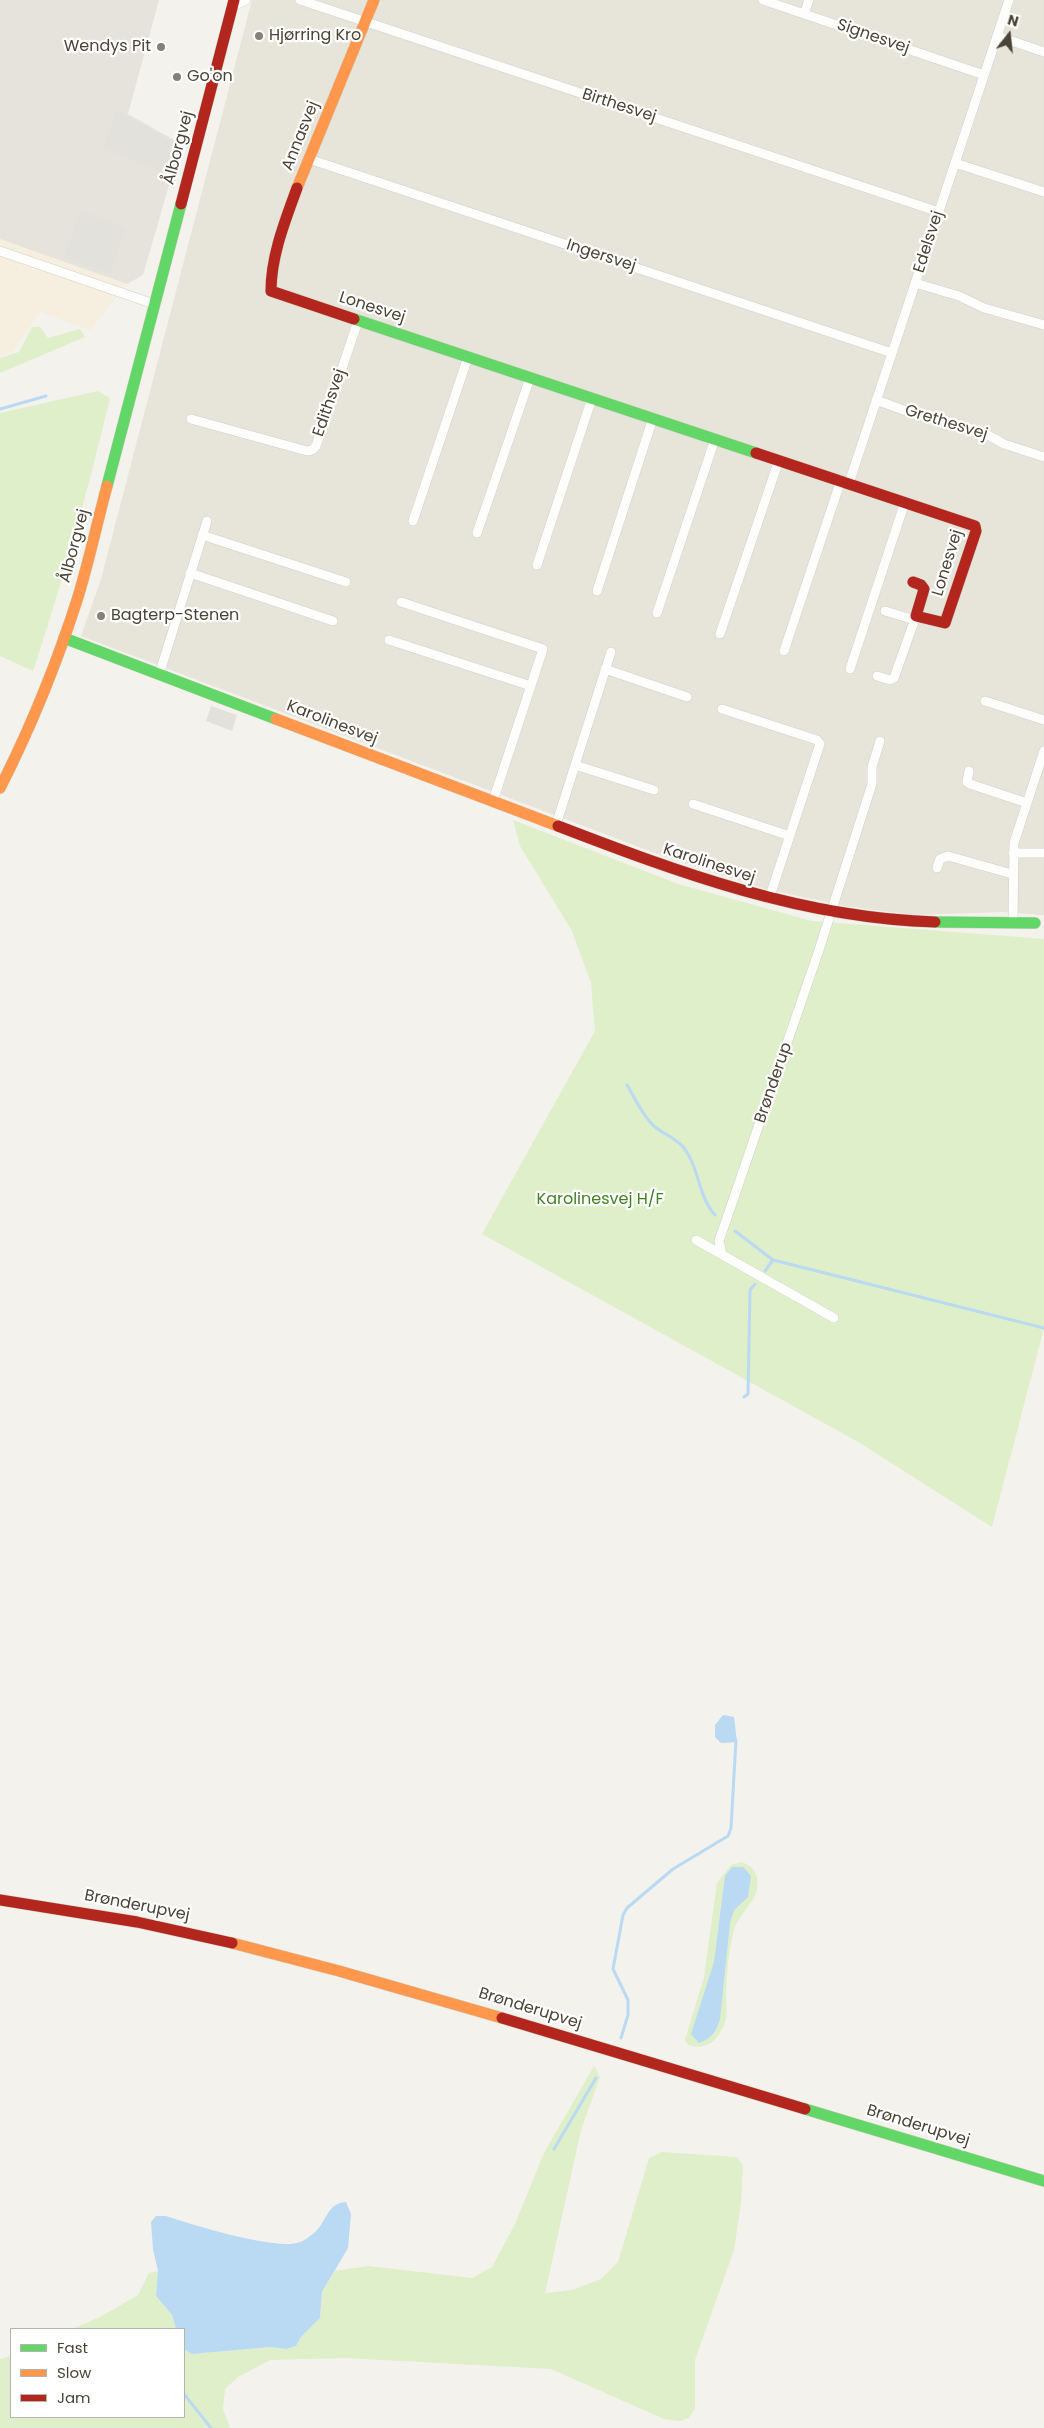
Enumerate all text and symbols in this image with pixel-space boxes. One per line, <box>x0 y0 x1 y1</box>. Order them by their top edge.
north arrow <box>984 10 1034 60</box>
text: N <box>1005 10 1021 32</box>
street label: Signesvej <box>834 16 912 58</box>
place label: Hjørring Kro <box>269 26 361 46</box>
marker: Hjørring Kro <box>253 30 265 42</box>
place label: Wendys Pit <box>64 37 151 57</box>
marker: Wendys Pit <box>155 41 167 53</box>
place label: Go'on <box>187 67 233 87</box>
marker: Go'on <box>171 71 183 83</box>
street label: Birthesvej <box>579 85 659 127</box>
street label: Annasvej <box>278 98 324 174</box>
street label: Ålborgvej <box>160 109 198 187</box>
street label: Edelsvej <box>910 209 948 275</box>
street label: Ingersvej <box>564 236 638 276</box>
street label: Lonesvej <box>336 288 408 328</box>
street label: Edithsvej <box>309 367 351 439</box>
street label: Grethesvej <box>902 401 990 445</box>
street label: Ålborgvej <box>56 507 94 585</box>
street label: Lonesvej <box>929 527 967 599</box>
place label: Bagterp-Stenen <box>111 606 239 626</box>
marker: Bagterp-Stenen <box>95 610 107 622</box>
street label: Karolinesvej <box>284 697 380 749</box>
street label: Karolinesvej <box>660 840 758 888</box>
street label: Brønderup <box>751 1040 797 1126</box>
park label: Karolinesvej H/F <box>537 1190 663 1210</box>
street label: Brønderupvej <box>83 1886 191 1926</box>
street label: Brønderupvej <box>476 1984 584 2034</box>
street label: Brønderupvej <box>864 2101 972 2151</box>
legend <box>10 2328 185 2418</box>
text: Fast <box>57 2337 88 2358</box>
text: Slow <box>57 2362 91 2383</box>
text: Jam <box>57 2387 91 2408</box>

